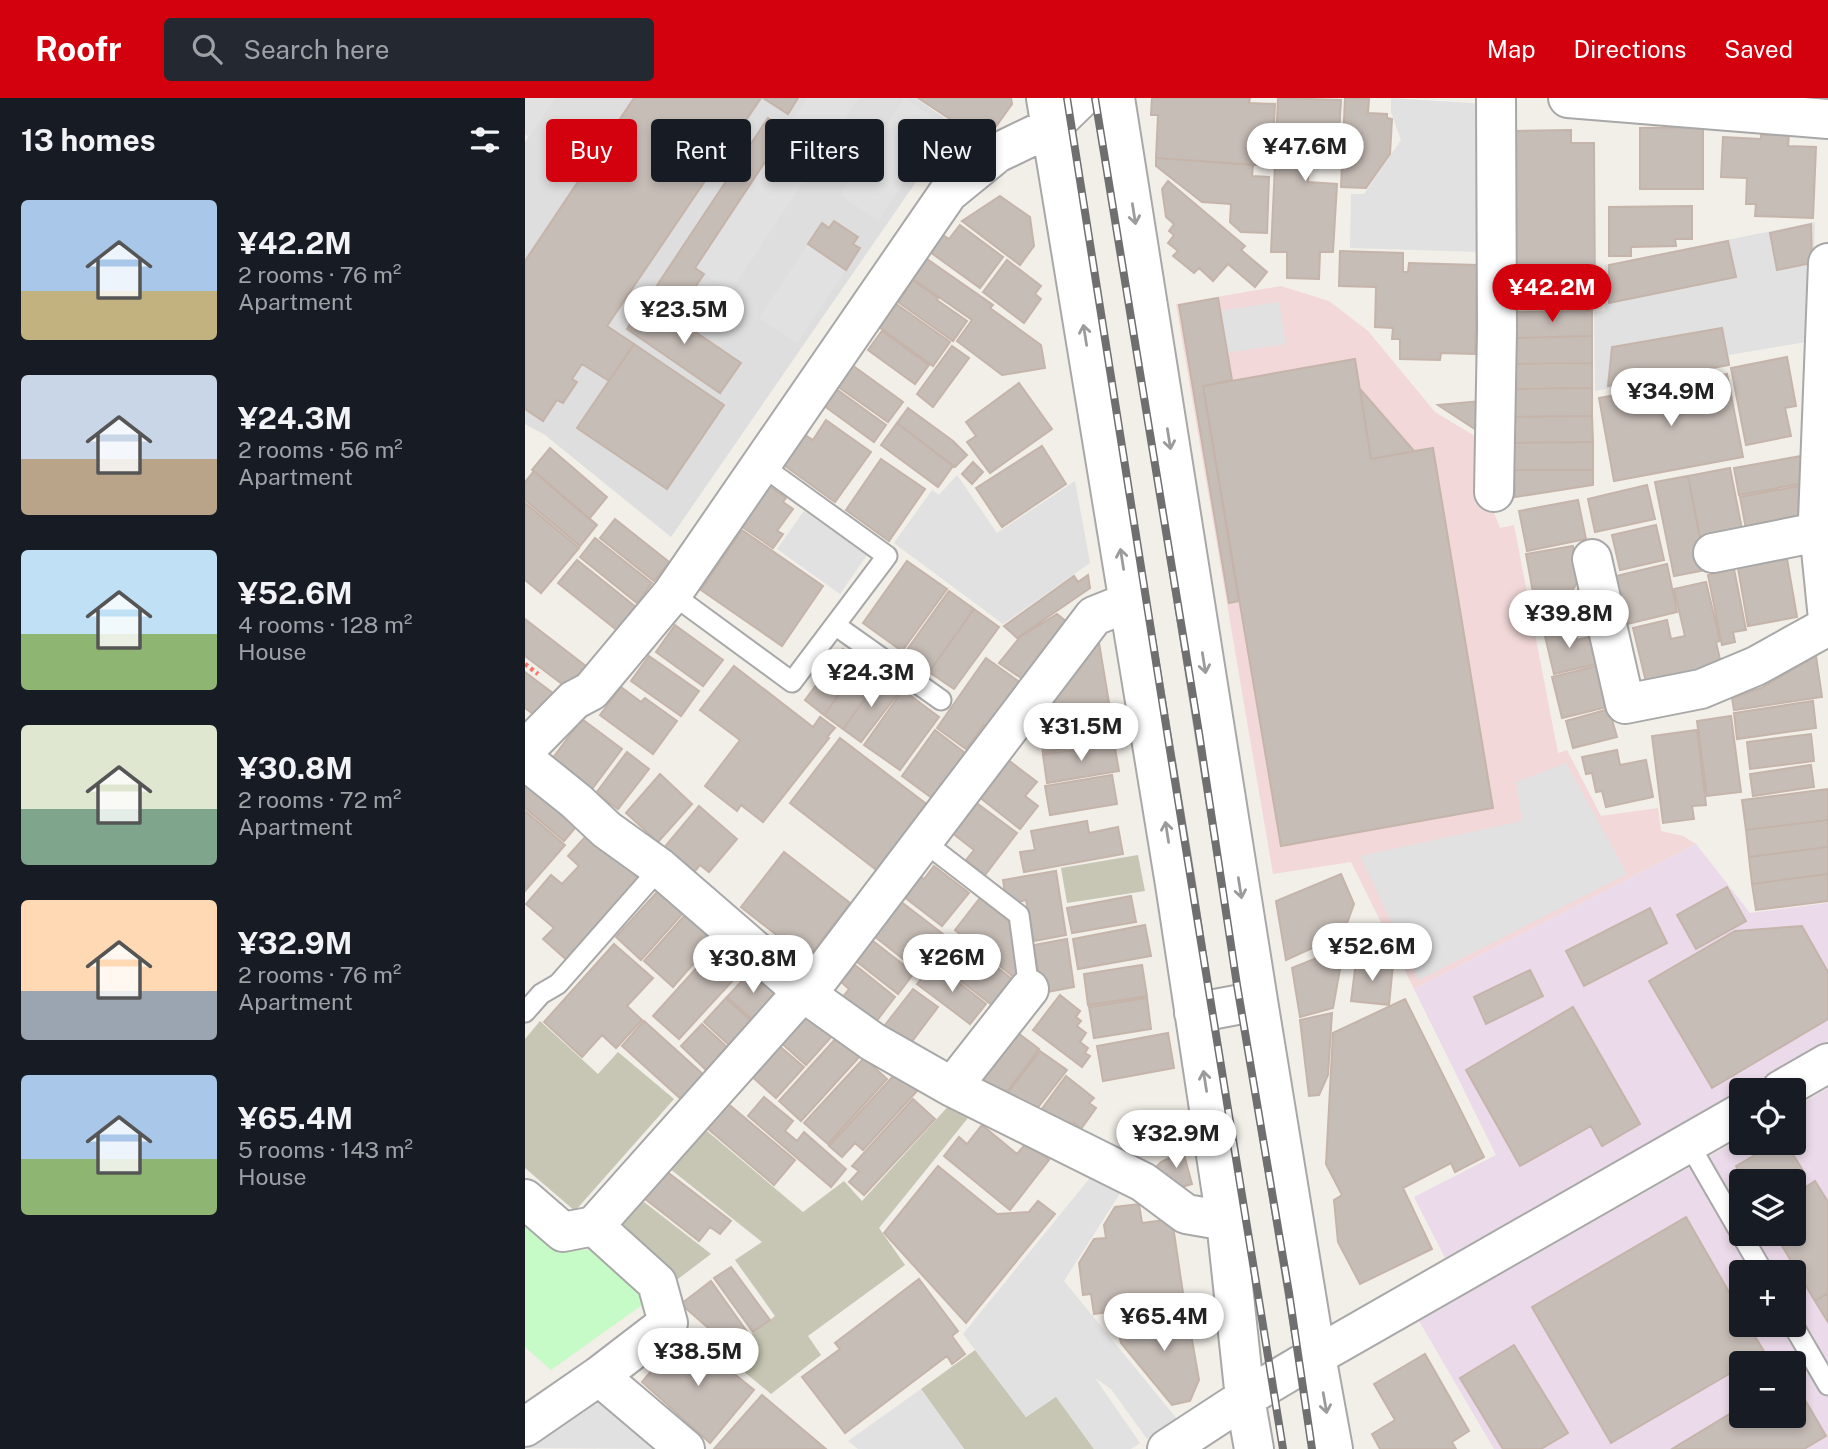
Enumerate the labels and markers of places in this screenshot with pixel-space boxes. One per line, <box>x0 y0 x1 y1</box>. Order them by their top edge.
pin: ¥47.6M <box>1248 123 1362 183</box>
pin: ¥42.2M <box>1495 264 1609 324</box>
pin: ¥23.5M <box>627 286 741 346</box>
pin: ¥34.9M <box>1614 368 1728 428</box>
pin: ¥39.8M <box>1512 590 1626 650</box>
pin: ¥24.3M <box>814 650 928 709</box>
pin: ¥31.5M <box>1024 704 1138 763</box>
pin: ¥52.6M <box>1315 924 1429 983</box>
pin: ¥26M <box>911 934 993 994</box>
pin: ¥30.8M <box>696 936 810 995</box>
pin: ¥32.9M <box>1119 1110 1233 1170</box>
pin: ¥65.4M <box>1107 1294 1221 1353</box>
pin: ¥38.5M <box>641 1328 755 1388</box>

